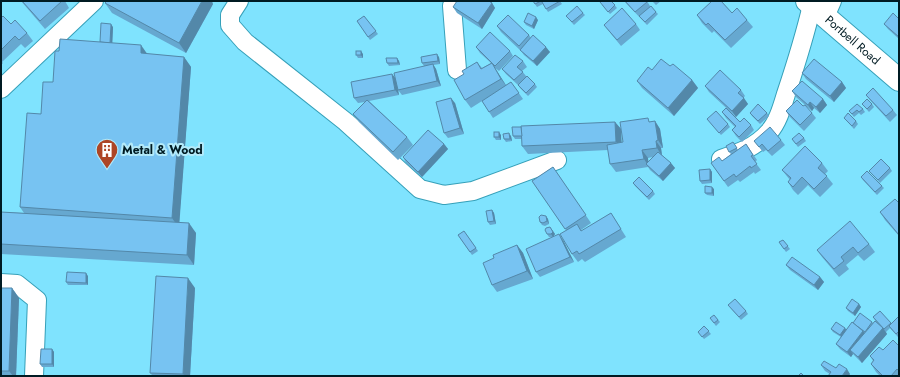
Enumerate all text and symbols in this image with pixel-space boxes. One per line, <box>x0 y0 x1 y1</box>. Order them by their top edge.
street label: Portbell Road <box>821 11 884 69</box>
building icon: Metal & Wood <box>94 137 120 170</box>
place label: Metal & Wood <box>122 141 203 159</box>

